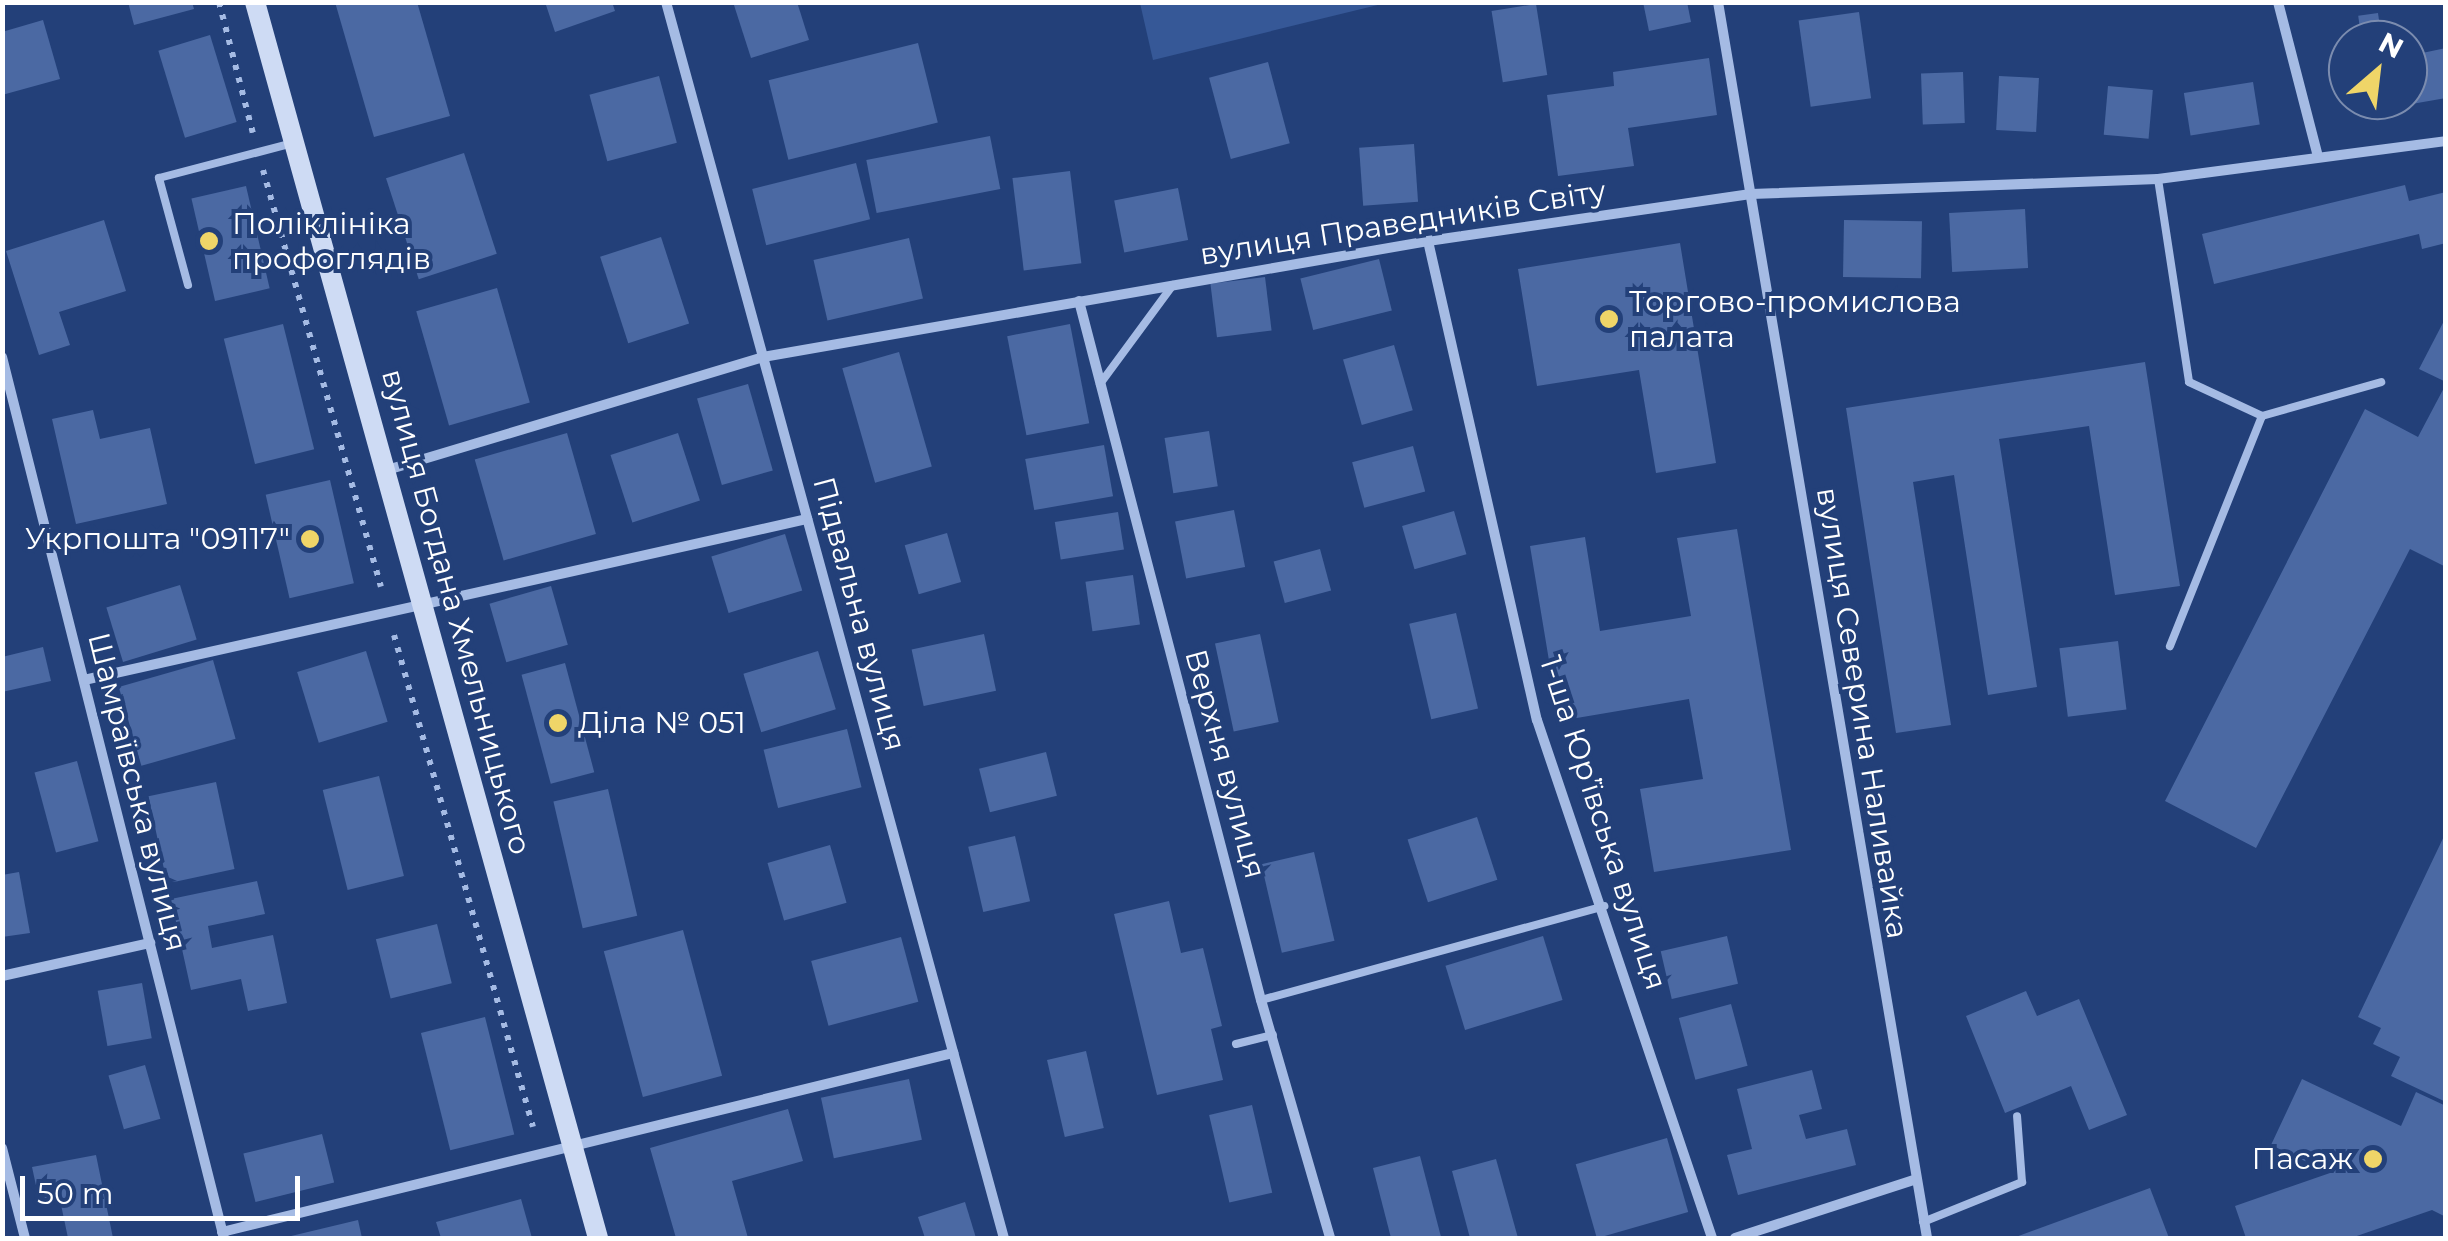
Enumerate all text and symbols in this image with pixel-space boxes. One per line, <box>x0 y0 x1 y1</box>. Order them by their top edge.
north arrow <box>2328 20 2428 120</box>
text: N <box>2373 25 2409 66</box>
street label: вулиця Праведників Світу <box>1197 173 1609 273</box>
place label: Поліклініка профоглядів <box>232 206 431 276</box>
marker: Поліклініка профоглядів <box>196 228 222 254</box>
place label: Торгово-промислова палата <box>1629 284 1961 354</box>
marker: Торгово-промислова палата <box>1598 308 1620 330</box>
street label: вулиця Богдана Хмельницького <box>374 365 538 859</box>
street label: Підвальна вулиця <box>805 473 913 755</box>
street label: вулиця Северина Наливайка <box>1809 485 1915 941</box>
place label: Укрпошта "09117" <box>25 521 290 557</box>
marker: Укрпошта "09117" <box>299 528 321 550</box>
street label: Шамраївська вулиця <box>80 629 194 955</box>
street label: Верхня вулиця <box>1177 645 1273 883</box>
street label: 1-ша Юрʼївська вулиця <box>1532 652 1674 994</box>
place label: Діла № 051 <box>578 705 746 741</box>
marker: Діла № 051 <box>547 712 569 734</box>
place label: Пасаж <box>2252 1141 2353 1177</box>
marker: Пасаж <box>2362 1148 2384 1170</box>
scale bar <box>25 1156 305 1218</box>
text: 50 m <box>37 1175 114 1212</box>

